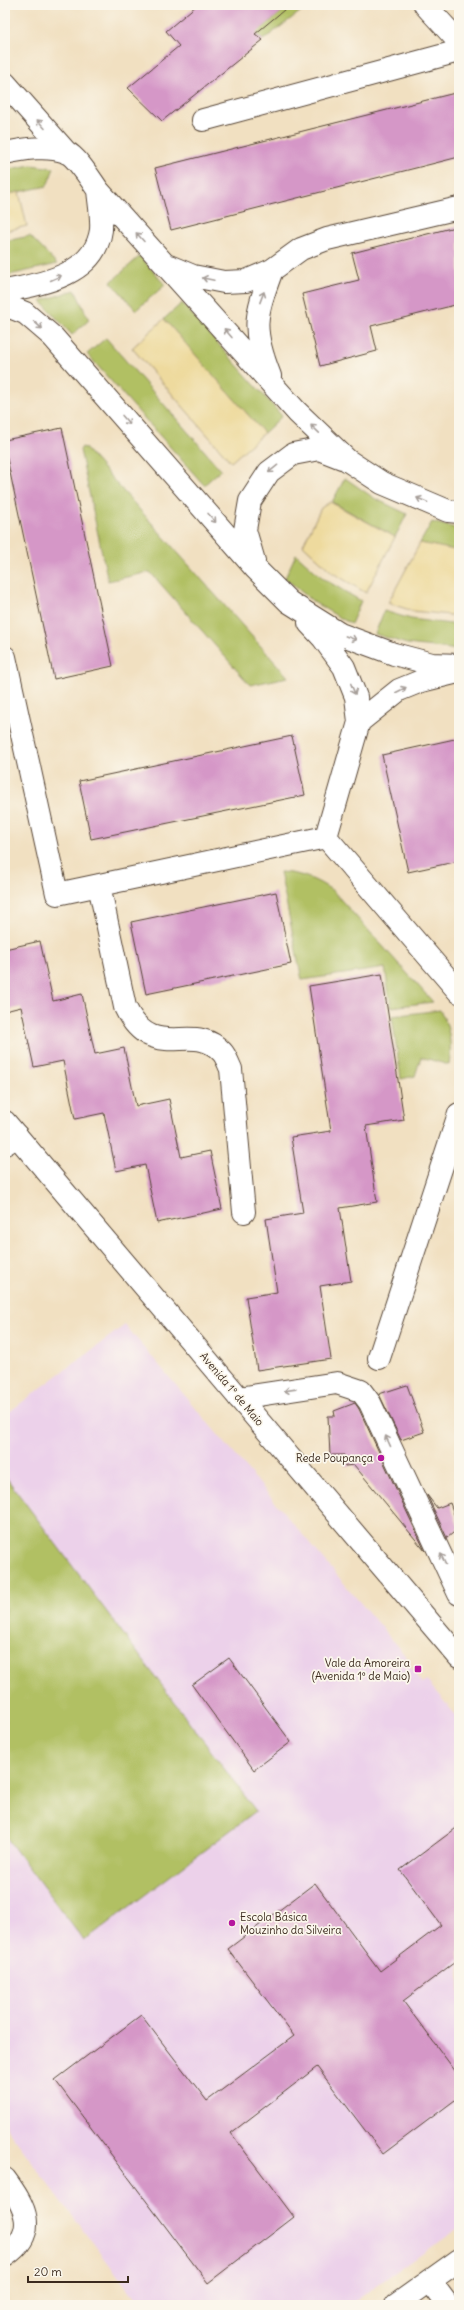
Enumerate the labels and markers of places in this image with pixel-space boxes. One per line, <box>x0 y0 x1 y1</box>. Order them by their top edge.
place label: Rede Poupança <box>296 1451 373 1465</box>
marker: Rede Poupança <box>376 1453 386 1463</box>
place label: Vale da Amoreira (Avenida 1º de Maio) <box>312 1656 410 1683</box>
marker: Vale da Amoreira (Avenida 1º de Maio) <box>413 1664 423 1674</box>
place label: Escola Básica Mouzinho da Silveira <box>240 1910 341 1937</box>
marker: Escola Básica Mouzinho da Silveira <box>227 1918 237 1928</box>

